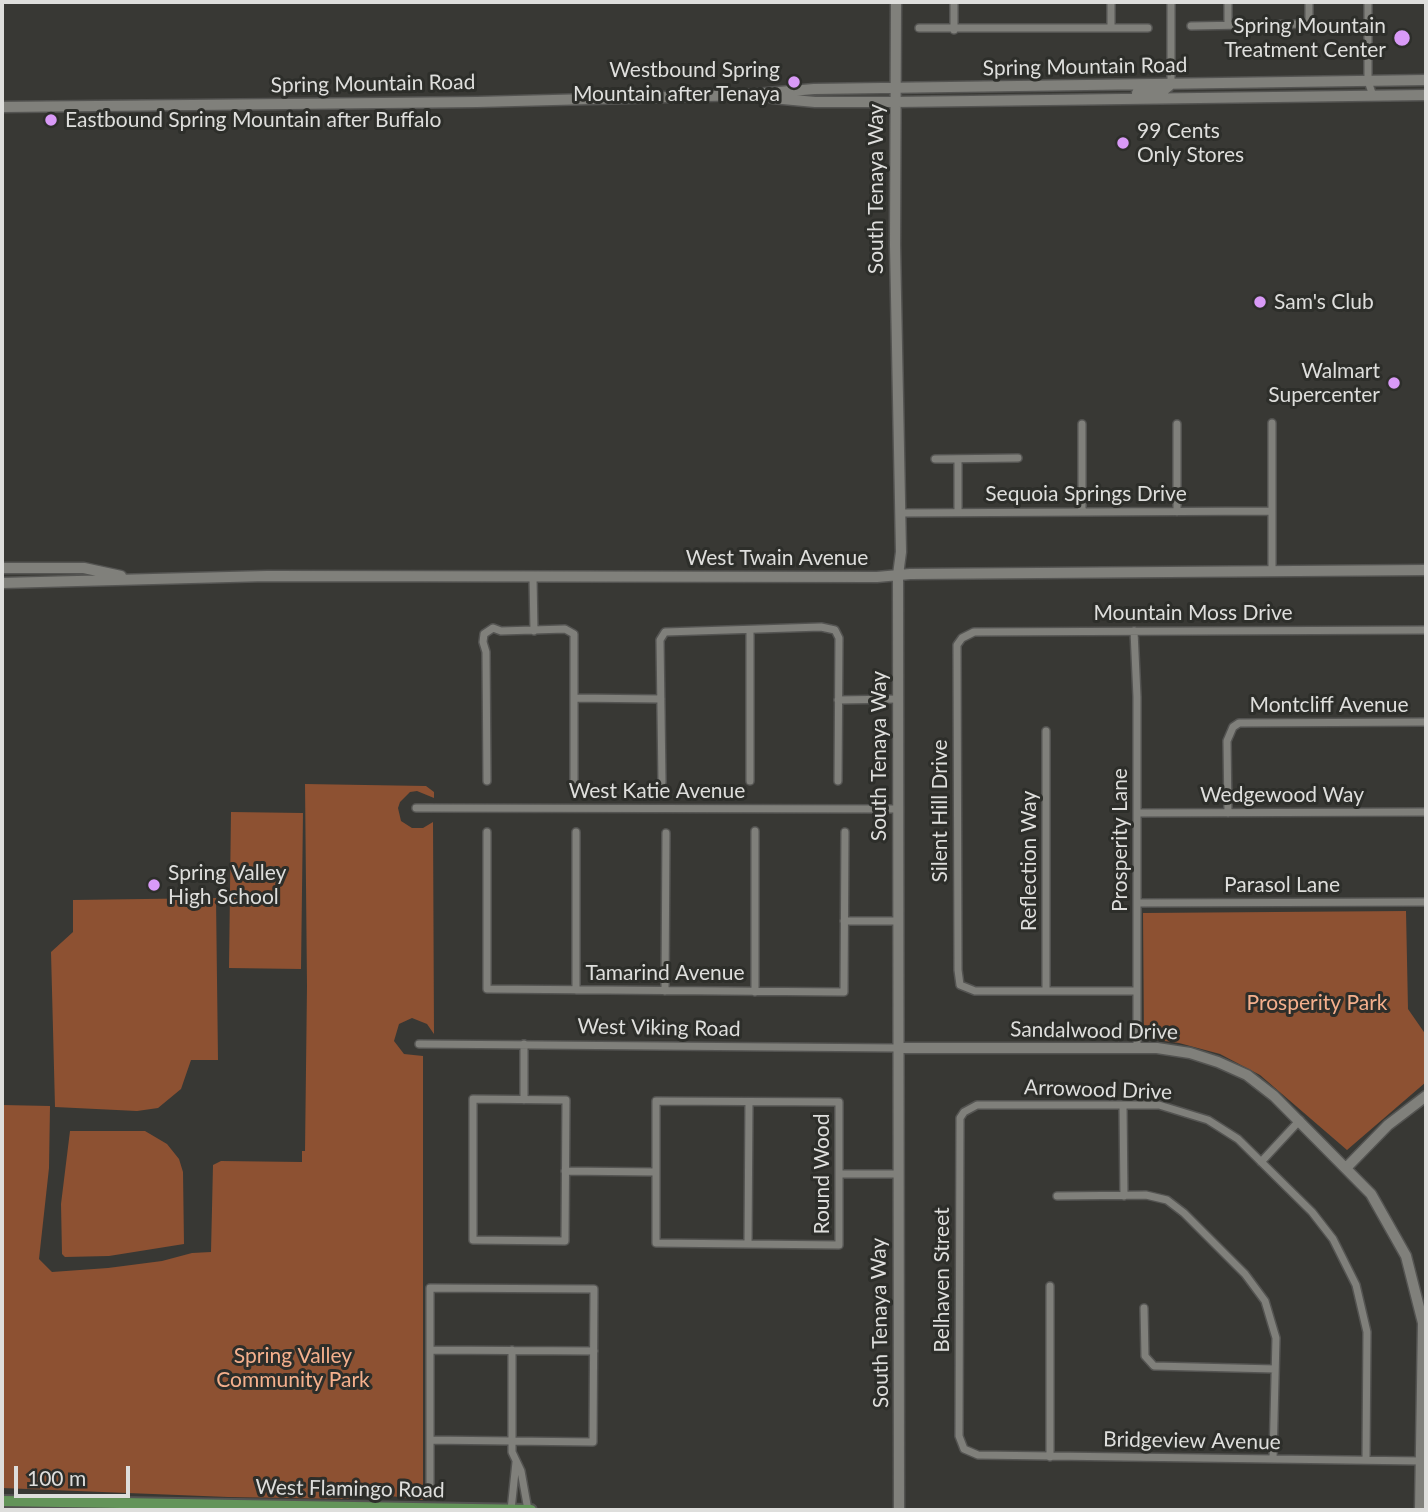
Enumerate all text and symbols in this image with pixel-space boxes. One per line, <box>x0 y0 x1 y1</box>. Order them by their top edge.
place label: Spring Mountain Treatment Center <box>1224 13 1386 63</box>
marker: Spring Mountain Treatment Center <box>1392 28 1412 48</box>
street label: Spring Mountain Road <box>982 53 1188 81</box>
place label: Westbound Spring Mountain after Tenaya <box>573 57 780 107</box>
street label: Spring Mountain Road <box>270 70 476 98</box>
marker: Westbound Spring Mountain after Tenaya <box>786 74 802 90</box>
street label: South Tenaya Way <box>863 104 889 274</box>
place label: Eastbound Spring Mountain after Buffalo <box>65 107 441 133</box>
marker: Eastbound Spring Mountain after Buffalo <box>43 112 59 128</box>
place label: 99 Cents Only Stores <box>1137 118 1244 168</box>
marker: 99 Cents Only Stores <box>1115 135 1131 151</box>
place label: Sam's Club <box>1274 289 1374 315</box>
marker: Sam's Club <box>1252 294 1268 310</box>
place label: Walmart Supercenter <box>1268 358 1380 408</box>
marker: Walmart Supercenter <box>1386 375 1402 391</box>
street label: Sequoia Springs Drive <box>985 481 1187 507</box>
street label: West Twain Avenue <box>686 545 868 571</box>
street label: Mountain Moss Drive <box>1093 600 1293 626</box>
street label: South Tenaya Way <box>866 671 892 841</box>
street label: Montcliff Avenue <box>1249 692 1409 718</box>
street label: Silent Hill Drive <box>927 739 953 883</box>
street label: Prosperity Lane <box>1107 768 1133 912</box>
street label: West Katie Avenue <box>569 778 745 804</box>
street label: Wedgewood Way <box>1200 782 1364 808</box>
street label: Reflection Way <box>1016 791 1042 931</box>
place label: Spring Valley High School <box>168 860 286 910</box>
street label: Parasol Lane <box>1224 872 1340 898</box>
marker: Spring Valley High School <box>146 877 162 893</box>
street label: Tamarind Avenue <box>585 960 745 986</box>
park label: Prosperity Park <box>1247 990 1387 1016</box>
street label: West Viking Road <box>577 1014 741 1042</box>
street label: Sandalwood Drive <box>1010 1017 1178 1045</box>
street label: Arrowood Drive <box>1024 1075 1172 1105</box>
street label: Round Wood <box>809 1113 835 1235</box>
street label: Belhaven Street <box>929 1207 955 1353</box>
street label: South Tenaya Way <box>866 1238 894 1408</box>
park label: Spring Valley Community Park <box>216 1343 370 1393</box>
street label: Bridgeview Avenue <box>1103 1427 1281 1455</box>
scale bar <box>18 1452 133 1496</box>
text: 100 m <box>27 1465 86 1490</box>
street label: West Flamingo Road <box>255 1475 445 1503</box>

